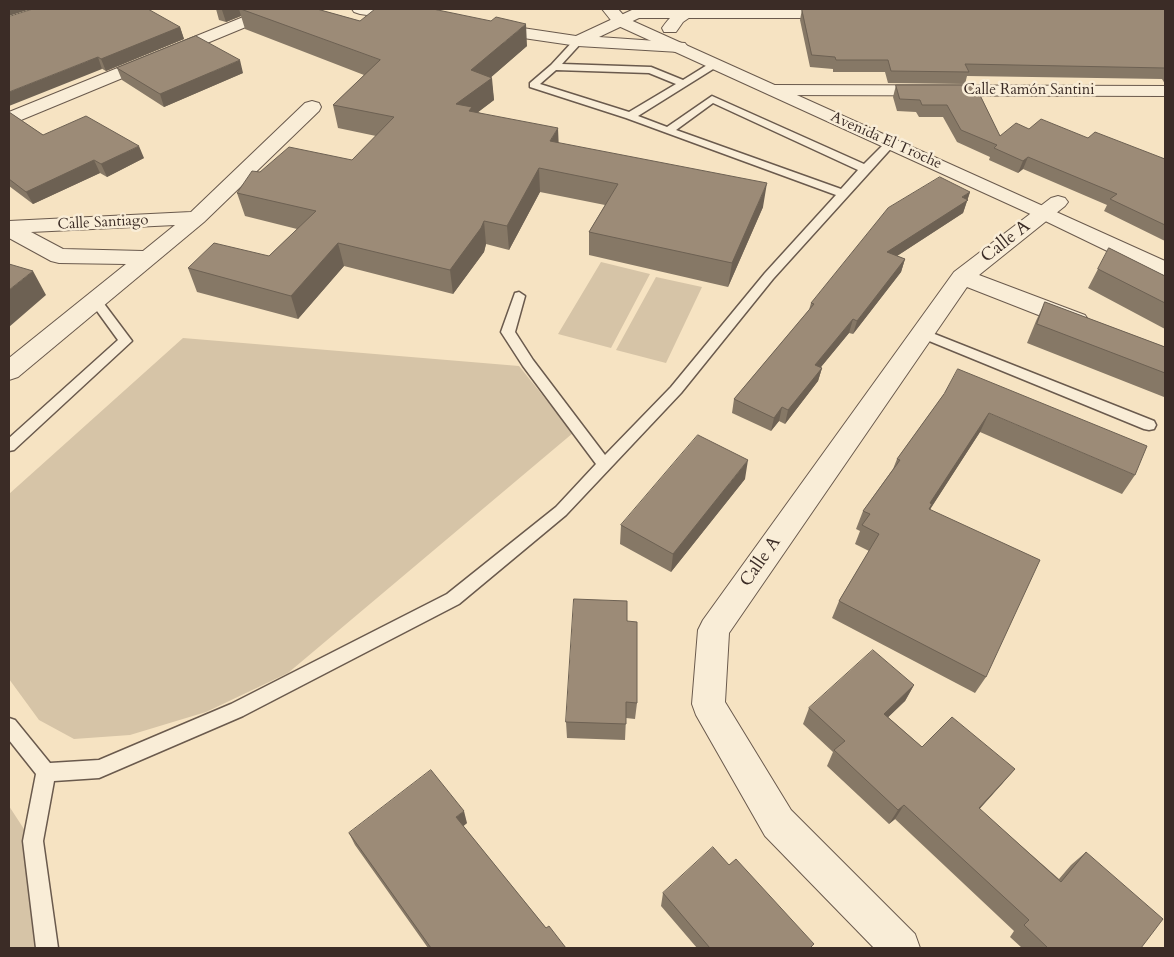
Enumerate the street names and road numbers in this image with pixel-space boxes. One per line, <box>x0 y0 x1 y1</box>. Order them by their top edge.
street label: Calle Ramón Santini <box>964 82 1094 100</box>
street label: Avenida El Troche <box>828 108 944 174</box>
street label: Calle Santiago <box>57 212 149 234</box>
street label: Calle A <box>977 216 1035 268</box>
street label: Calle A <box>736 533 786 591</box>

